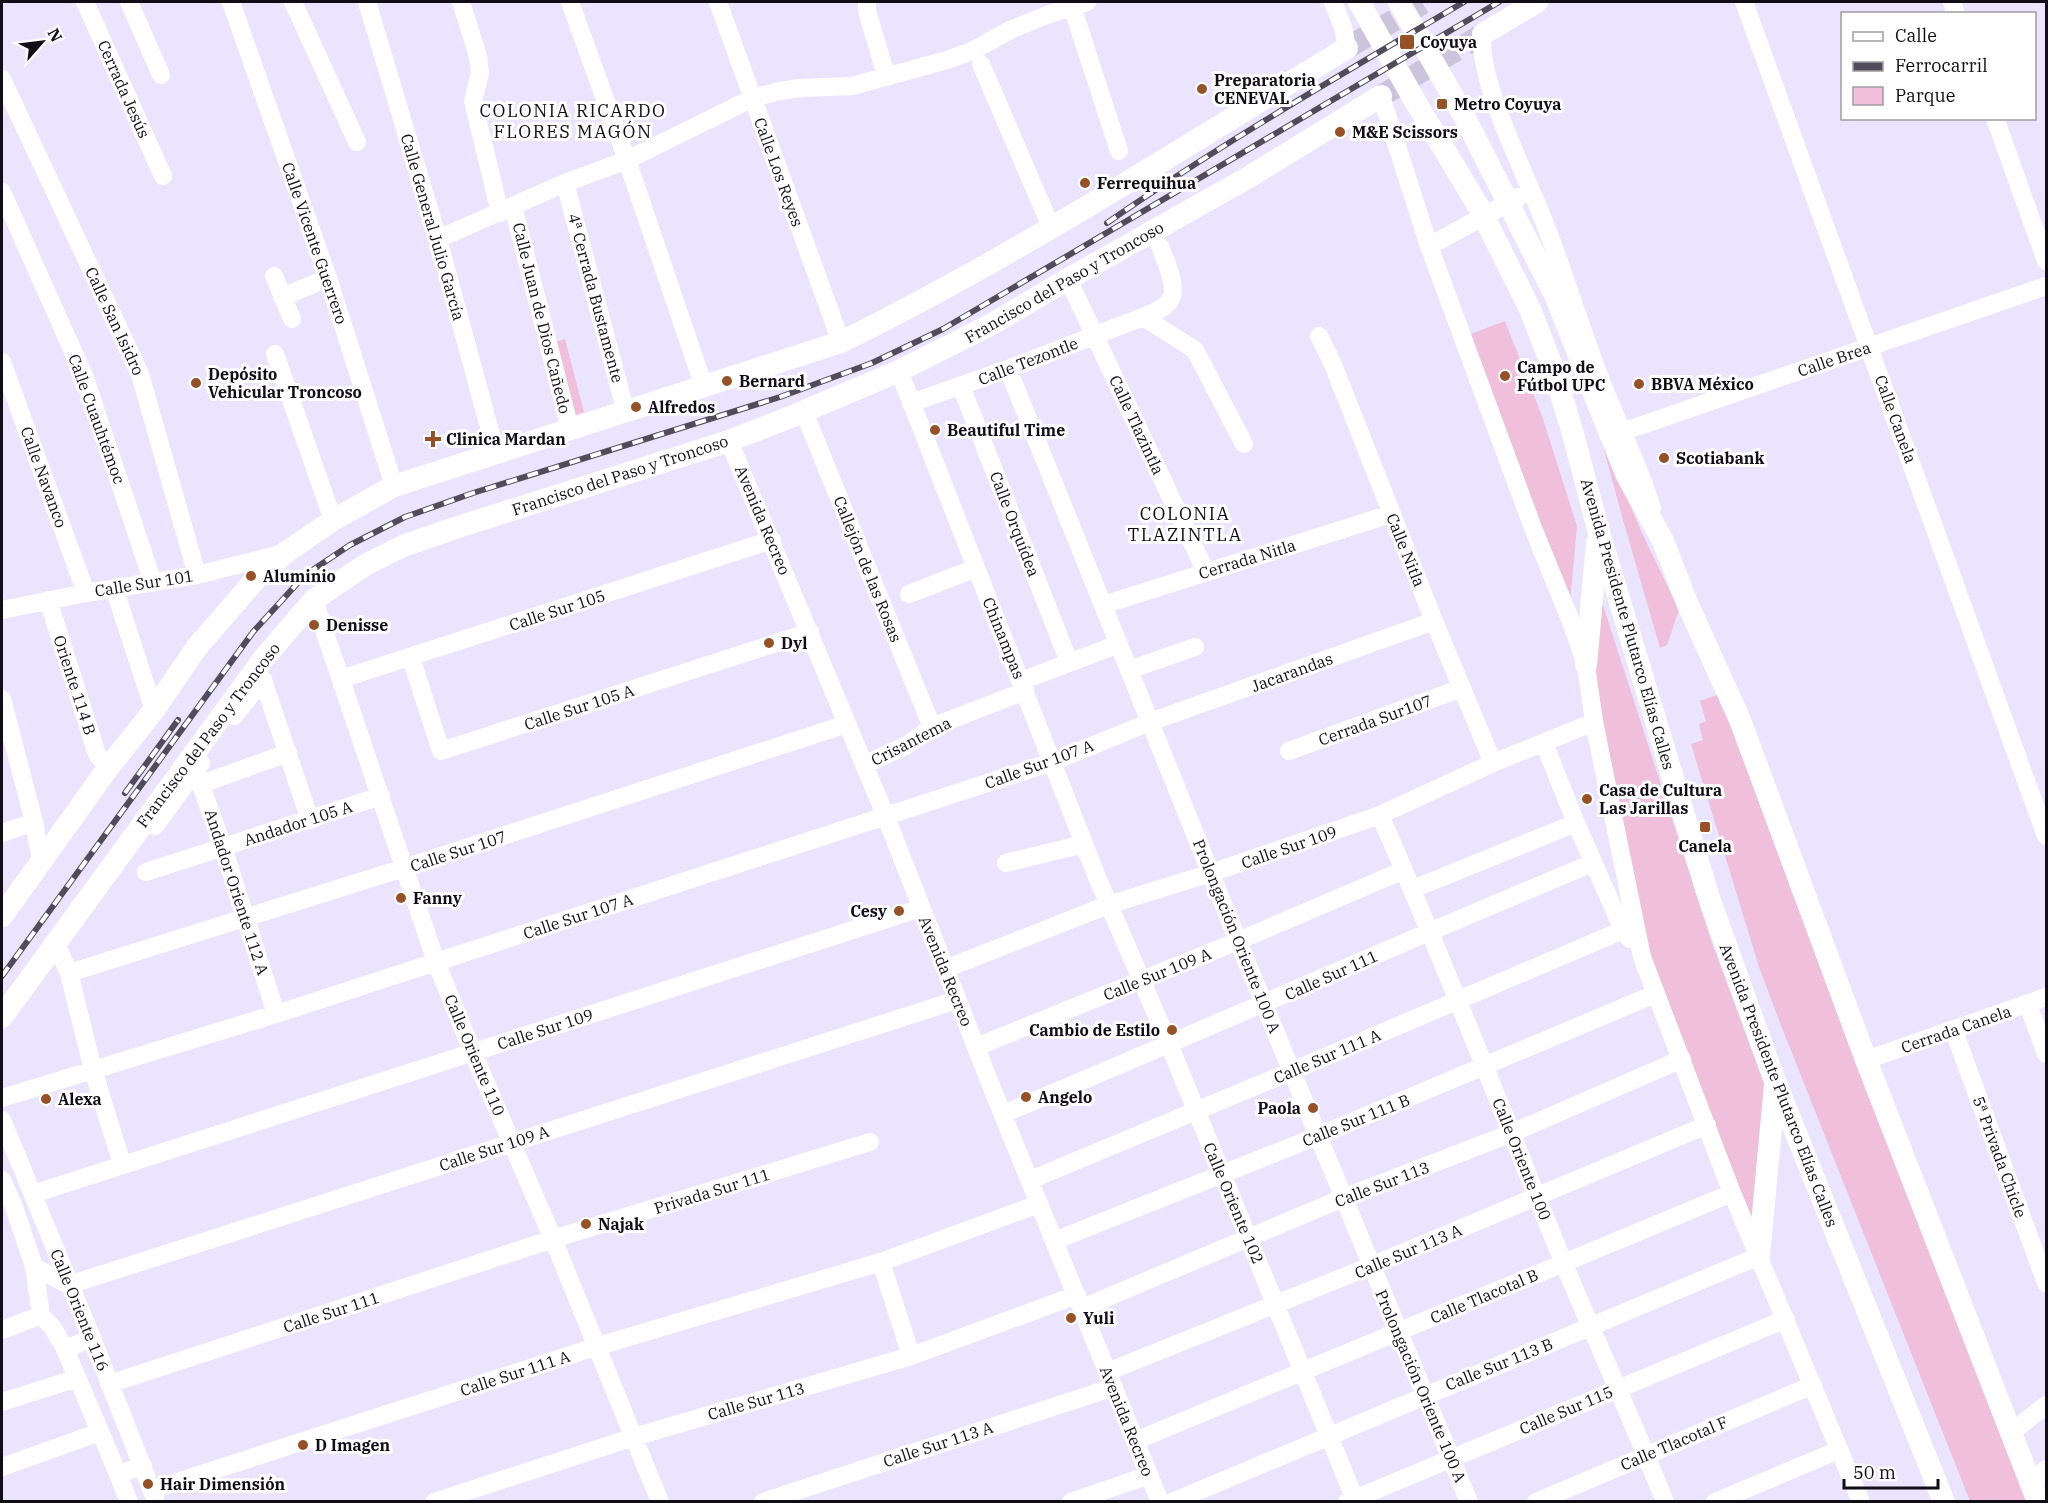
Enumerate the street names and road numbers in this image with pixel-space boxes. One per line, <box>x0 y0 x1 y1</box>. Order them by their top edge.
street label: Cerrada Jesús <box>93 37 155 141</box>
street label: Calle Los Reyes <box>750 115 808 229</box>
street label: Calle General Julio García <box>397 131 469 323</box>
street label: Calle Vicente Guerrero <box>278 159 352 327</box>
street label: 4ª Cerrada Bustamente <box>564 211 628 385</box>
street label: Francisco del Paso y Troncoso <box>961 217 1167 347</box>
street label: Calle Juan de Dios Cañedo <box>509 220 575 416</box>
street label: Calle San Isidro <box>81 264 149 378</box>
street label: Calle Tezontle <box>975 333 1081 389</box>
street label: Calle Brea <box>1795 337 1873 381</box>
street label: Calle Cuauhtémoc <box>64 351 130 487</box>
street label: Calle Tlazintla <box>1105 372 1169 478</box>
street label: Calle Canela <box>1871 372 1921 466</box>
street label: Calle Navanco <box>16 424 72 530</box>
street label: Francisco del Paso y Troncoso <box>509 431 731 519</box>
street label: Avenida Recreo <box>731 462 795 578</box>
street label: Calle Orquídea <box>986 469 1044 580</box>
street label: Avenida Presidente Plutarco Elías Calles <box>1577 476 1679 772</box>
street label: Callejón de las Rosas <box>830 493 906 645</box>
street label: Calle Nitla <box>1382 510 1430 590</box>
street label: Cerrada Nitla <box>1196 535 1298 583</box>
street label: Calle Sur 101 <box>93 565 195 601</box>
street label: Calle Sur 105 <box>506 585 608 635</box>
street label: Chinampas <box>979 594 1029 682</box>
street label: Oriente 114 B <box>49 633 101 737</box>
street label: Francisco del Paso y Troncoso <box>132 639 284 831</box>
street label: Jacarandas <box>1249 648 1335 696</box>
street label: Calle Sur 105 A <box>521 680 637 734</box>
street label: Cerrada Sur107 <box>1316 690 1434 750</box>
street label: Crisantema <box>868 712 955 770</box>
street label: Calle Sur 107 A <box>982 735 1096 793</box>
street label: Andador 105 A <box>241 796 355 850</box>
street label: Andador Oriente 112 A <box>201 807 273 977</box>
street label: Calle Sur 109 <box>1239 821 1339 873</box>
street label: Calle Sur 107 <box>407 826 509 876</box>
street label: Prolongación Oriente 100 A <box>1189 836 1285 1036</box>
street label: Calle Sur 107 A <box>520 889 636 943</box>
street label: Avenida Recreo <box>915 913 977 1029</box>
street label: Avenida Presidente Plutarco Elías Calles <box>1716 940 1842 1230</box>
street label: Calle Sur 109 A <box>1100 943 1214 1005</box>
street label: Calle Sur 111 <box>1281 946 1381 1004</box>
street label: Calle Oriente 110 <box>440 991 510 1119</box>
street label: Cerrada Canela <box>1898 1001 2014 1057</box>
street label: Calle Sur 109 <box>494 1004 596 1054</box>
street label: Calle Sur 111 A <box>1270 1024 1384 1088</box>
street label: Calle Sur 111 B <box>1299 1089 1413 1151</box>
street label: 5ª Privada Chicle <box>1969 1093 2031 1221</box>
street label: Calle Oriente 100 <box>1488 1095 1556 1223</box>
street label: Calle Sur 109 A <box>436 1121 552 1175</box>
street label: Calle Oriente 102 <box>1199 1139 1269 1267</box>
street label: Calle Sur 113 <box>1332 1157 1432 1211</box>
street label: Privada Sur 111 <box>652 1164 772 1218</box>
street label: Calle Sur 113 A <box>1351 1219 1465 1283</box>
street label: Calle Oriente 116 <box>46 1246 114 1374</box>
street label: Calle Tlacotal B <box>1427 1264 1541 1328</box>
street label: Calle Sur 111 <box>280 1287 382 1337</box>
street label: Prolongación Oriente 100 A <box>1371 1287 1471 1485</box>
street label: Calle Sur 113 B <box>1442 1333 1556 1395</box>
street label: Calle Sur 111 A <box>457 1346 573 1400</box>
street label: Avenida Recreo <box>1096 1363 1158 1479</box>
street label: Calle Sur 113 <box>705 1378 807 1424</box>
street label: Calle Sur 115 <box>1516 1381 1616 1439</box>
street label: Calle Tlacotal F <box>1617 1411 1731 1475</box>
street label: Calle Sur 113 A <box>880 1417 996 1471</box>

